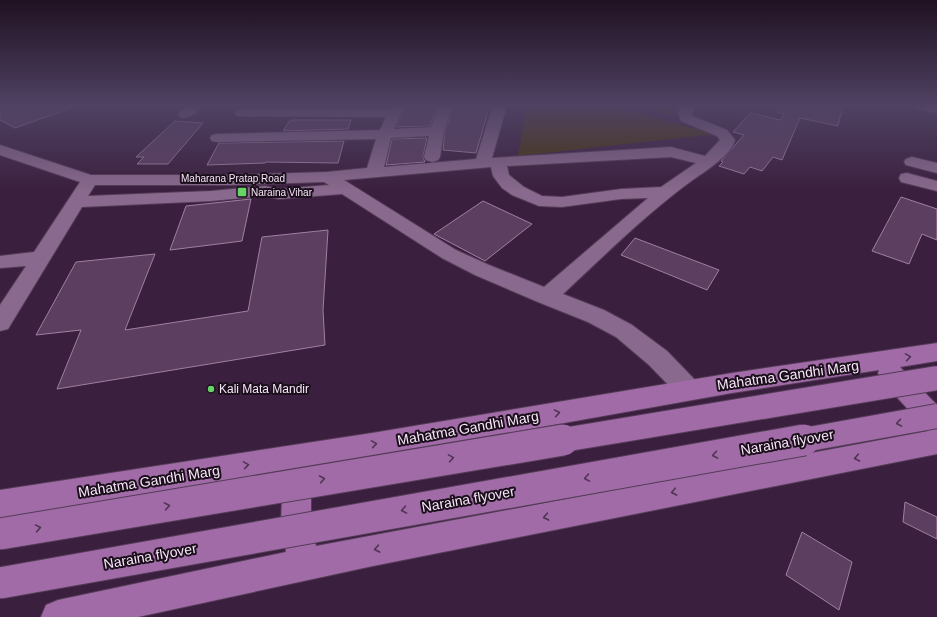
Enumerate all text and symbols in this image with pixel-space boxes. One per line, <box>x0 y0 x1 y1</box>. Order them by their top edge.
street label: Maharana Pratap Road <box>181 173 285 184</box>
marker: Naraina Vihar <box>236 186 248 198</box>
place label: Naraina Vihar <box>251 187 313 198</box>
one-way arrow <box>905 353 911 362</box>
street label: Mahatma Gandhi Marg <box>716 357 860 393</box>
place label: Kali Mata Mandir <box>219 382 309 396</box>
marker: Kali Mata Mandir <box>206 384 216 394</box>
street label: Mahatma Gandhi Marg <box>396 408 540 448</box>
one-way arrow <box>554 409 560 418</box>
one-way arrow <box>895 418 902 426</box>
street label: Naraina flyover <box>739 426 835 458</box>
one-way arrow <box>371 441 377 449</box>
one-way arrow <box>712 450 719 459</box>
one-way arrow <box>854 453 860 461</box>
one-way arrow <box>447 454 454 463</box>
one-way arrow <box>243 461 249 470</box>
street label: Mahatma Gandhi Marg <box>77 462 221 500</box>
one-way arrow <box>584 473 591 481</box>
one-way arrow <box>319 476 325 484</box>
street label: Naraina flyover <box>420 483 516 515</box>
one-way arrow <box>671 488 677 496</box>
one-way arrow <box>163 502 170 511</box>
one-way arrow <box>401 505 407 514</box>
one-way arrow <box>543 512 549 520</box>
one-way arrow <box>35 524 42 533</box>
street label: Naraina flyover <box>102 540 198 572</box>
one-way arrow <box>374 544 380 552</box>

